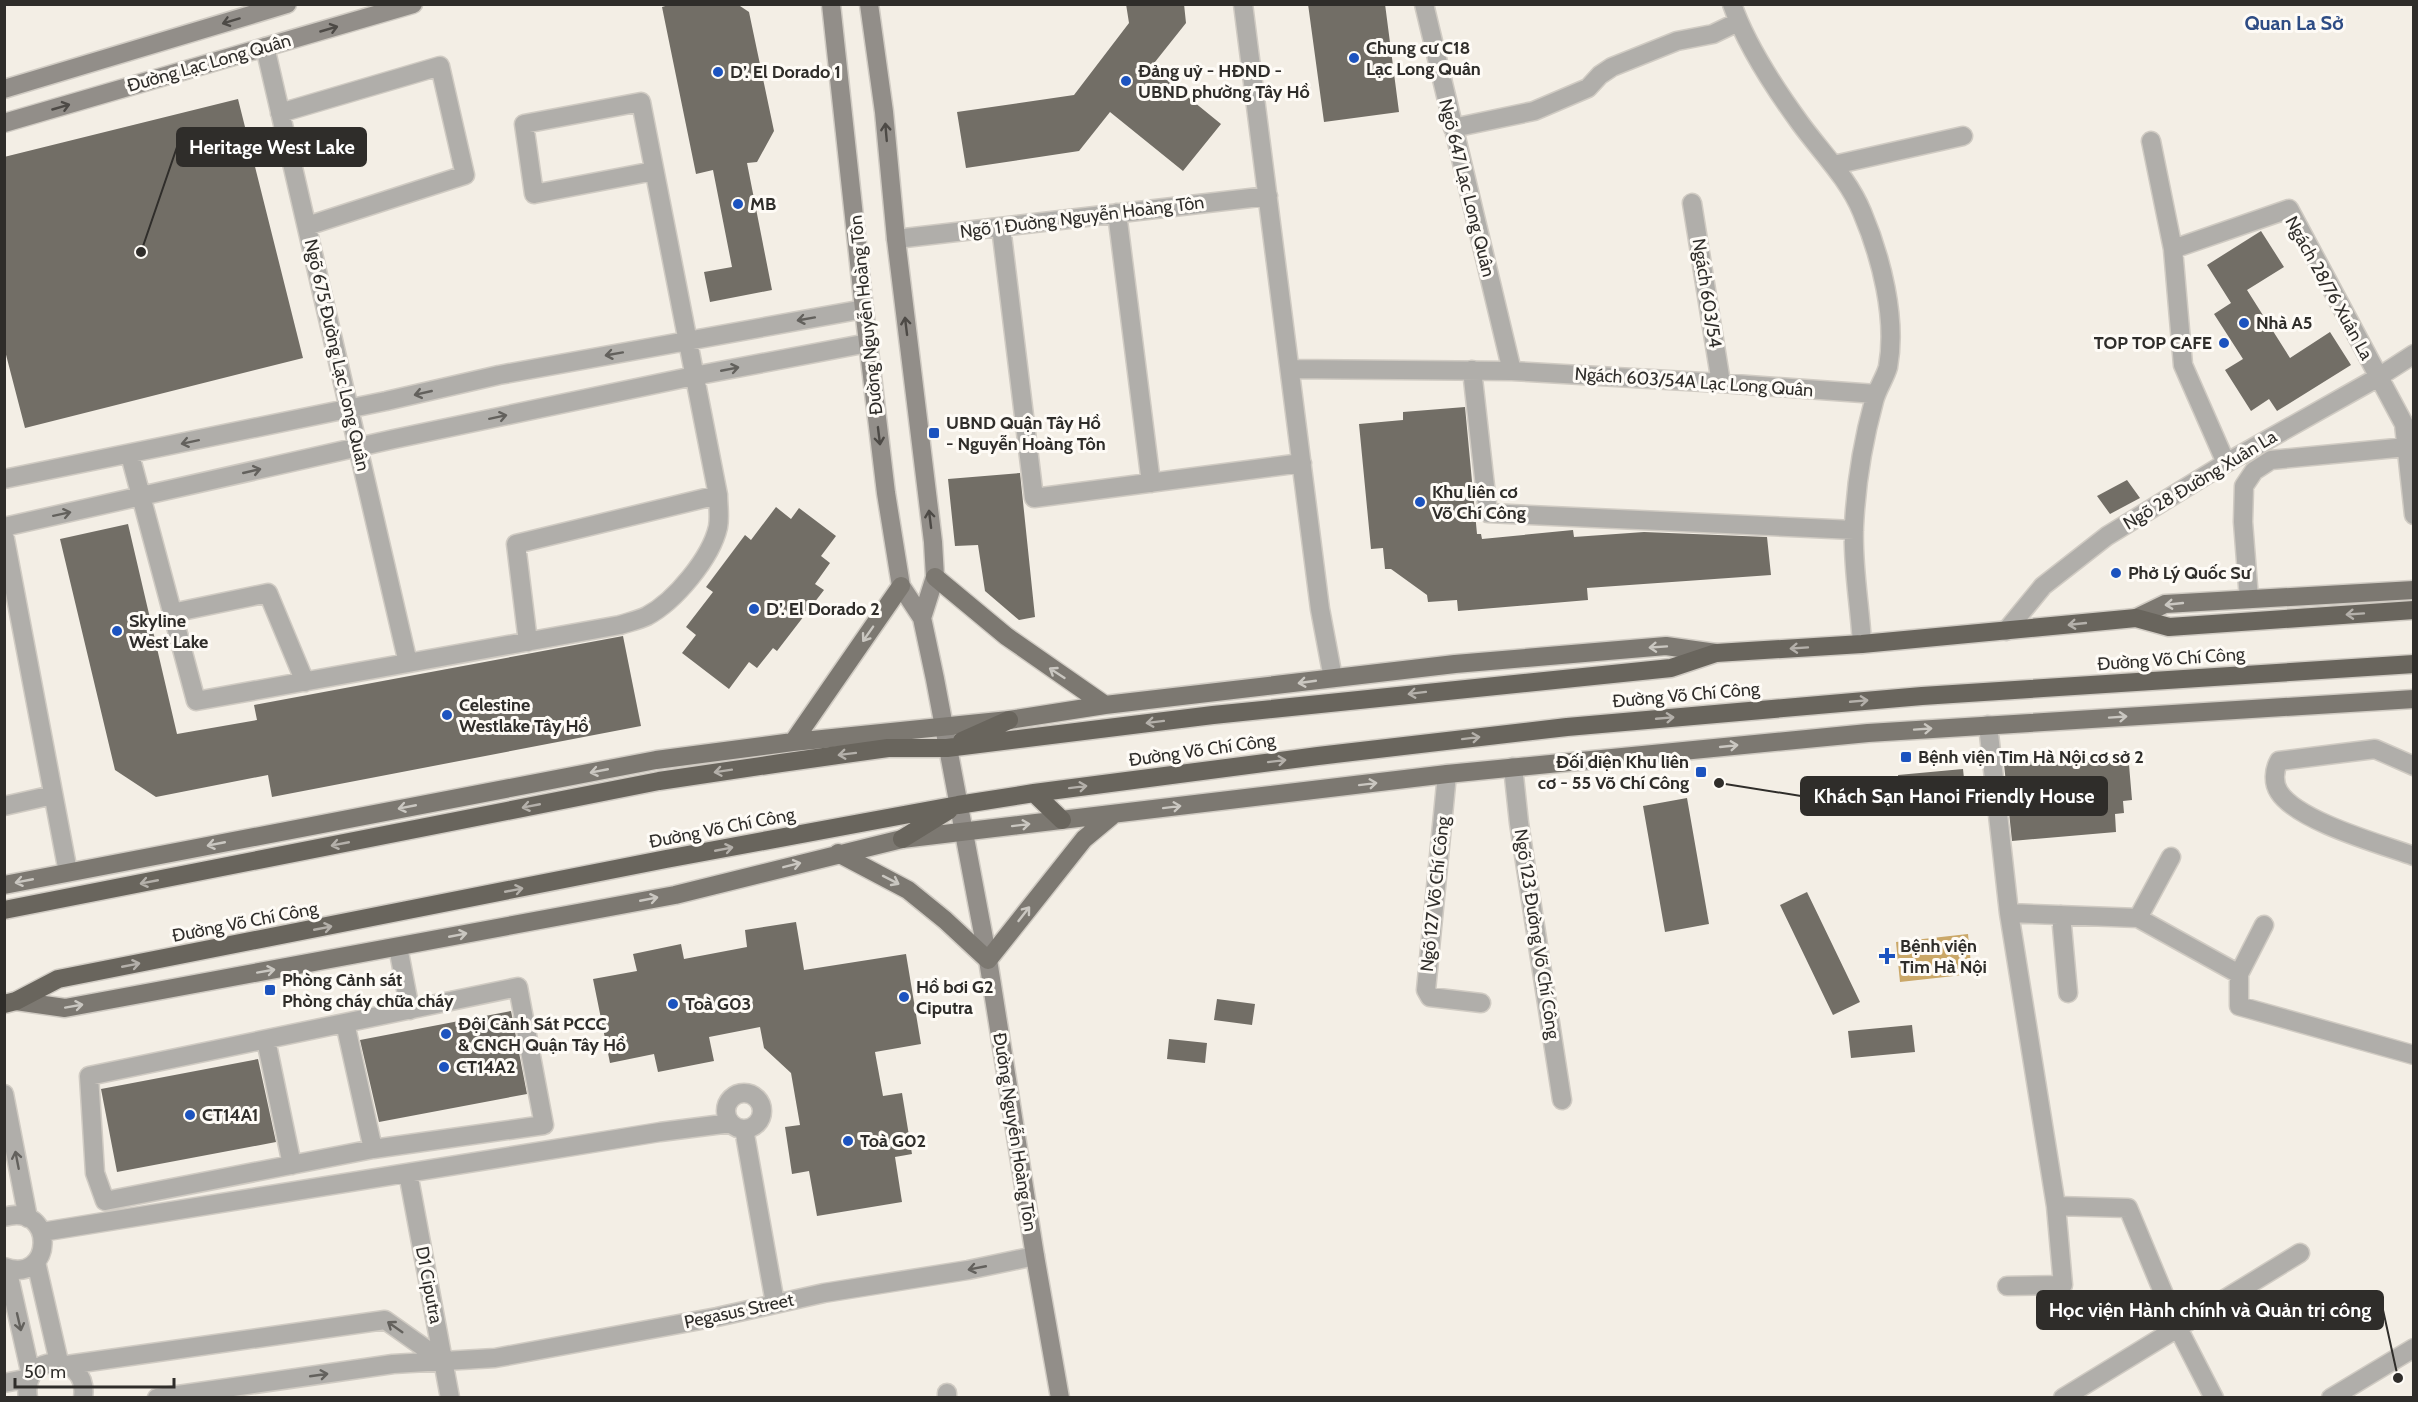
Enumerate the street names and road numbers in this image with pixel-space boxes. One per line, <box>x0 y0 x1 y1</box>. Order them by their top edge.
street label: Đường Lạc Long Quân <box>125 29 293 97</box>
street label: Ngõ 647 Lạc Long Quân <box>1434 97 1500 279</box>
street label: Ngõ 1 Đường Nguyễn Hoàng Tôn <box>959 191 1205 243</box>
street label: Ngách 28/76 Xuân La <box>2280 212 2378 364</box>
street label: Đường Nguyễn Hoàng Tôn <box>845 214 887 416</box>
street label: Ngõ 675 Đường Lạc Long Quân <box>300 237 374 473</box>
street label: Ngách 603/54 <box>1687 237 1727 349</box>
street label: Ngách 603/54A Lạc Long Quân <box>1574 363 1814 401</box>
street label: Ngõ 28 Đường Xuân La <box>2119 425 2281 535</box>
street label: Đường Võ Chí Công <box>2096 643 2247 675</box>
street label: Đường Võ Chí Công <box>1611 678 1762 712</box>
street label: Đường Võ Chí Công <box>1127 729 1278 771</box>
street label: Đường Võ Chí Công <box>647 803 798 853</box>
street label: Ngõ 127 Võ Chí Công <box>1416 814 1454 973</box>
street label: Ngõ 123 Đường Võ Chí Công <box>1510 827 1565 1042</box>
street label: Đường Võ Chí Công <box>170 897 321 947</box>
street label: Đường Nguyễn Hoàng Tôn <box>988 1031 1042 1233</box>
street label: D1 Ciputra <box>411 1245 447 1326</box>
street label: Pegasus Street <box>682 1289 796 1333</box>

